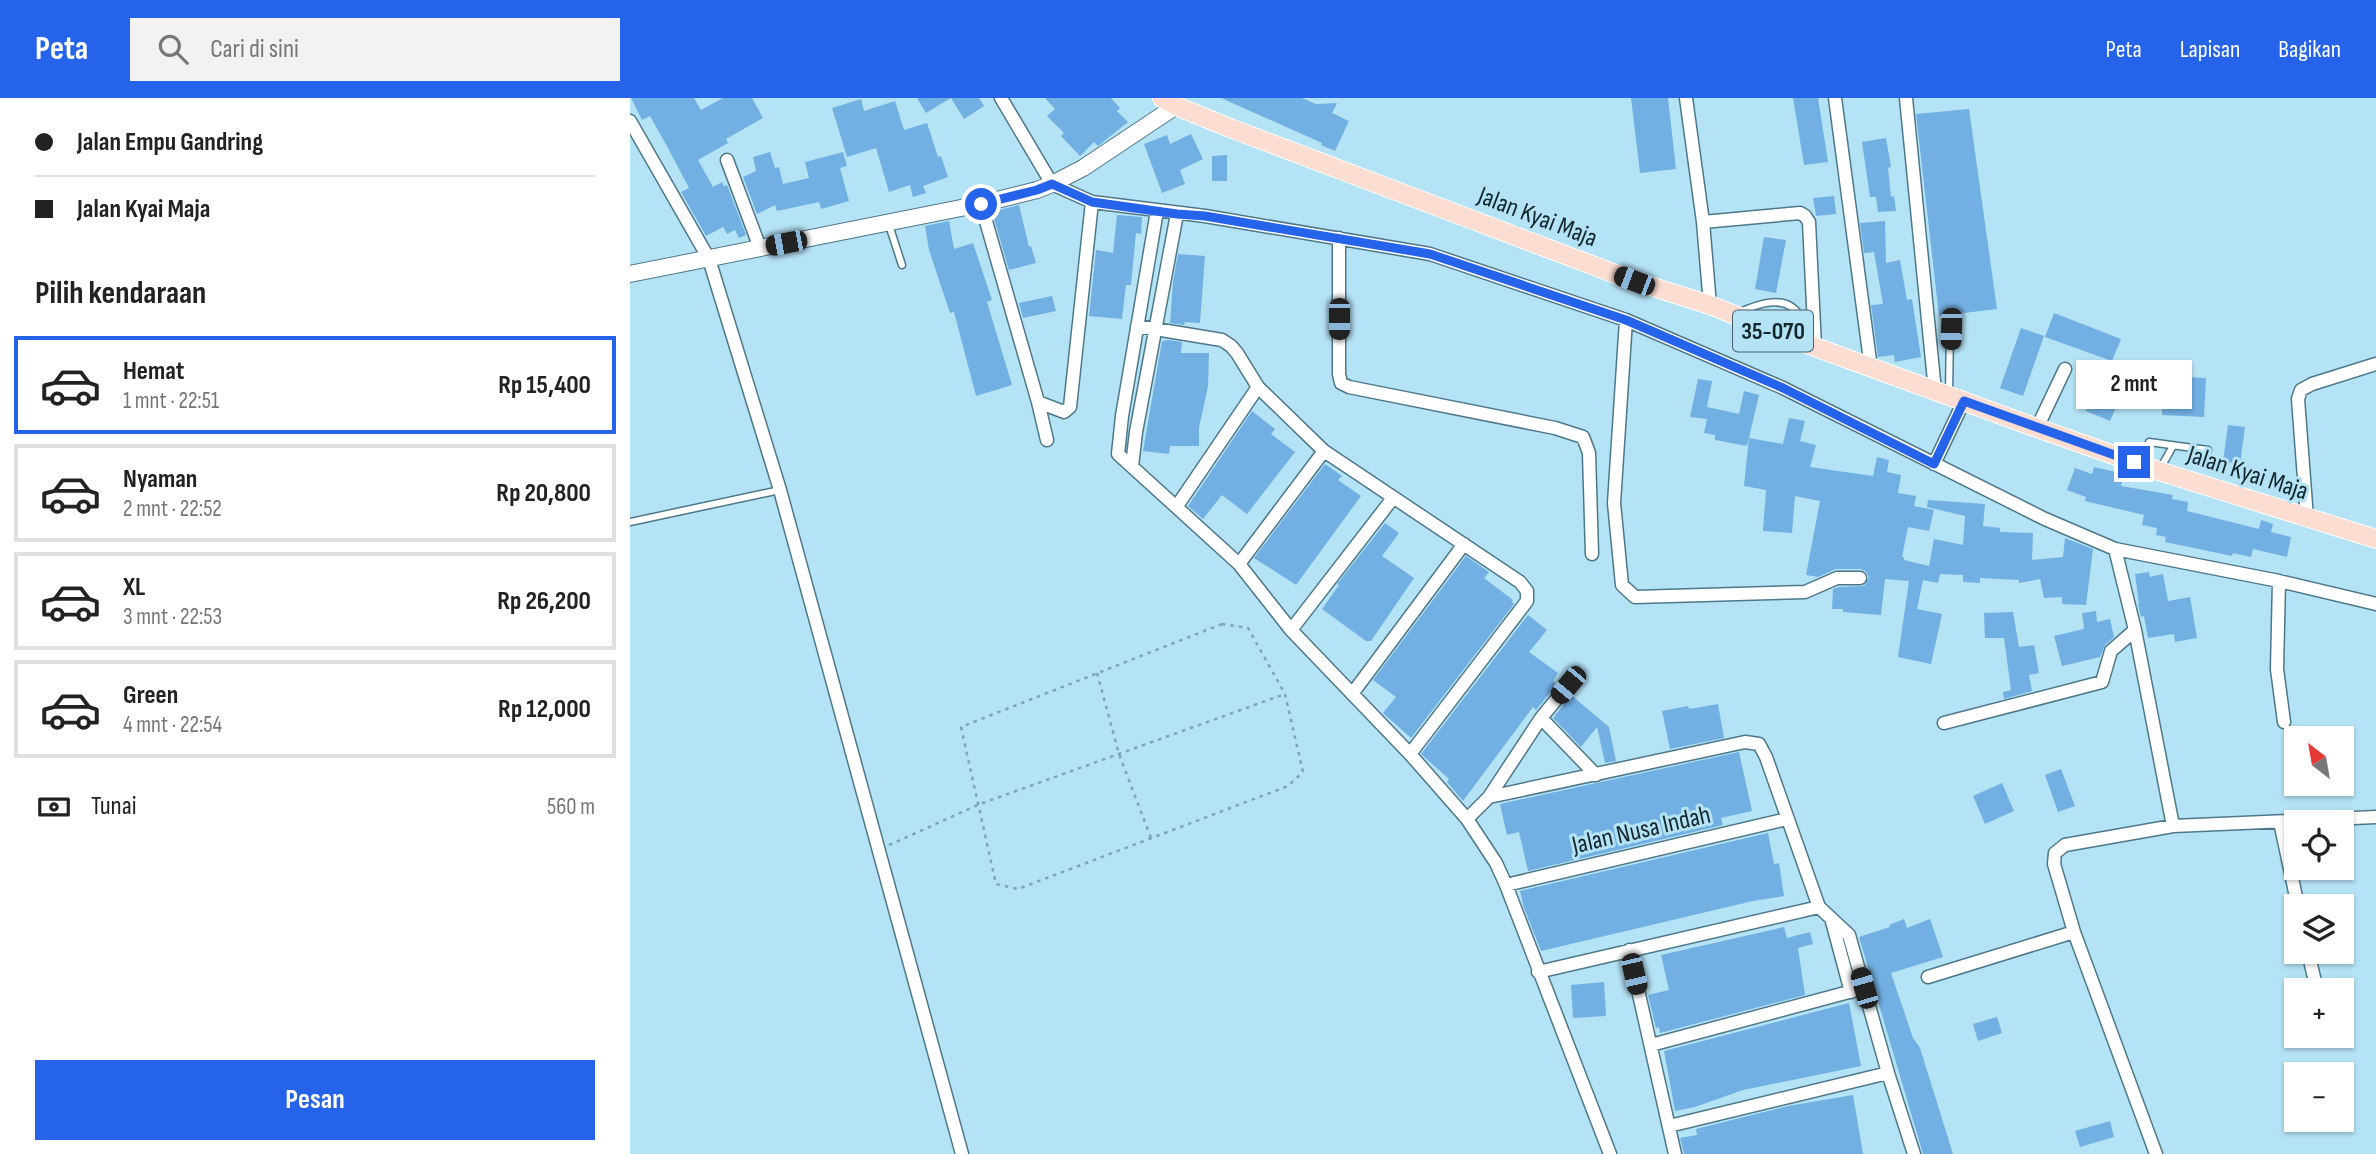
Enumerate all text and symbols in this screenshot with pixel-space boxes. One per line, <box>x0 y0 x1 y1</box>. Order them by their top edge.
search box <box>130 18 620 81</box>
text: Peta <box>35 29 88 69</box>
icon: search <box>154 30 192 68</box>
text: Cari di sini <box>210 34 299 65</box>
text: Peta <box>2106 35 2142 64</box>
text: Lapisan <box>2180 35 2240 64</box>
text: Bagikan <box>2278 35 2341 64</box>
text: Jalan Empu Gandring <box>77 127 263 158</box>
street label: Jalan Kyai Maja <box>1472 180 1602 254</box>
route start <box>965 188 997 220</box>
text: Jalan Kyai Maja <box>77 194 210 225</box>
car <box>764 229 809 257</box>
car <box>1611 264 1658 298</box>
text: Pilih kendaraan <box>35 274 206 313</box>
car <box>1329 298 1350 340</box>
car <box>1940 308 1963 350</box>
road number: 35-070 <box>1733 310 1813 352</box>
icon: car <box>39 354 102 417</box>
text: Hemat <box>123 356 184 387</box>
callout: 2 mnt <box>2076 360 2192 410</box>
text: Rp 15,400 <box>498 370 591 401</box>
text: 2 mnt <box>2111 370 2157 398</box>
text: 1 mnt · 22:51 <box>123 387 219 415</box>
street label: Jalan Kyai Maja <box>2182 439 2312 508</box>
route end <box>2118 446 2150 478</box>
icon: car <box>39 462 102 525</box>
text: Nyaman <box>123 464 197 495</box>
text: Rp 20,800 <box>496 478 591 509</box>
text: 2 mnt · 22:52 <box>123 495 222 523</box>
icon: car <box>39 570 102 633</box>
text: XL <box>123 572 145 603</box>
text: Rp 26,200 <box>497 586 591 617</box>
text: 3 mnt · 22:53 <box>123 603 222 631</box>
car <box>1547 662 1590 708</box>
icon: car <box>39 678 102 741</box>
text: Green <box>123 680 178 711</box>
text: Rp 12,000 <box>498 694 591 725</box>
text: 4 mnt · 22:54 <box>123 711 222 739</box>
north arrow <box>2284 726 2354 796</box>
map controls <box>2284 726 2354 1132</box>
icon: cash <box>35 788 73 826</box>
text: Tunai <box>91 791 137 822</box>
text: 560 m <box>547 793 595 821</box>
street label: Jalan Nusa Indah <box>1568 799 1714 862</box>
button: locate <box>2284 810 2354 880</box>
button: layers <box>2284 894 2354 964</box>
car <box>1620 951 1649 997</box>
car <box>1849 965 1880 1011</box>
button: + <box>2284 978 2354 1048</box>
button: Pesan <box>35 1060 595 1140</box>
button: − <box>2284 1062 2354 1132</box>

